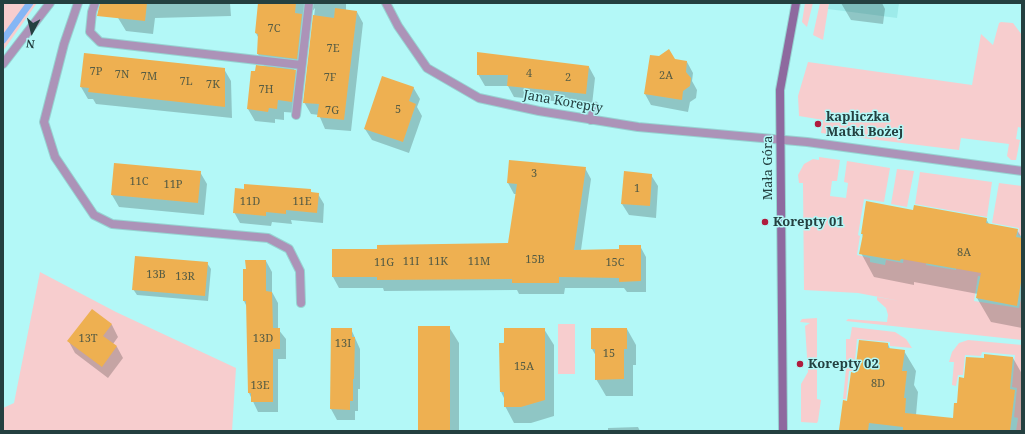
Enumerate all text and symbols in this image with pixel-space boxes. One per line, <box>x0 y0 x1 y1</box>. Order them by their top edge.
north arrow <box>12 12 52 52</box>
house number: 7C <box>268 22 280 36</box>
text: N <box>25 36 36 52</box>
house number: 7E <box>326 42 340 56</box>
house number: 7P <box>90 65 102 79</box>
house number: 4 <box>526 67 532 81</box>
house number: 7N <box>115 68 129 82</box>
house number: 2A <box>659 69 673 83</box>
house number: 7M <box>141 70 157 84</box>
house number: 7F <box>324 71 336 85</box>
house number: 2 <box>565 71 571 85</box>
house number: 7L <box>179 75 193 89</box>
house number: 7K <box>206 78 220 92</box>
house number: 7H <box>259 83 273 97</box>
street label: Jana Korepty <box>522 87 604 117</box>
house number: 5 <box>395 103 401 117</box>
house number: 7G <box>325 104 339 118</box>
place label: kapliczka Matki Bożej <box>826 109 903 140</box>
marker: kapliczka Matki Bożej <box>813 119 823 129</box>
street label: Mała Góra <box>760 136 776 200</box>
house number: 3 <box>531 167 537 181</box>
house number: 11C <box>129 175 149 189</box>
house number: 11P <box>164 178 182 192</box>
house number: 1 <box>634 182 640 196</box>
house number: 11D <box>240 195 260 209</box>
house number: 11E <box>292 195 312 209</box>
place label: Korepty 01 <box>773 214 844 230</box>
marker: Korepty 01 <box>760 217 770 227</box>
house number: 8A <box>957 246 971 260</box>
house number: 15B <box>525 253 545 267</box>
house number: 11I <box>403 255 419 269</box>
house number: 11K <box>428 255 448 269</box>
house number: 11M <box>468 255 490 269</box>
house number: 11G <box>374 256 394 270</box>
house number: 15C <box>605 256 625 270</box>
house number: 13B <box>146 268 166 282</box>
house number: 13R <box>175 270 195 284</box>
house number: 13T <box>78 332 98 346</box>
house number: 13D <box>253 332 273 346</box>
house number: 13I <box>335 337 351 351</box>
house number: 15 <box>603 347 615 361</box>
place label: Korepty 02 <box>808 356 879 372</box>
marker: Korepty 02 <box>795 359 805 369</box>
house number: 15A <box>514 360 534 374</box>
house number: 8D <box>871 377 885 391</box>
house number: 13E <box>250 379 270 393</box>

